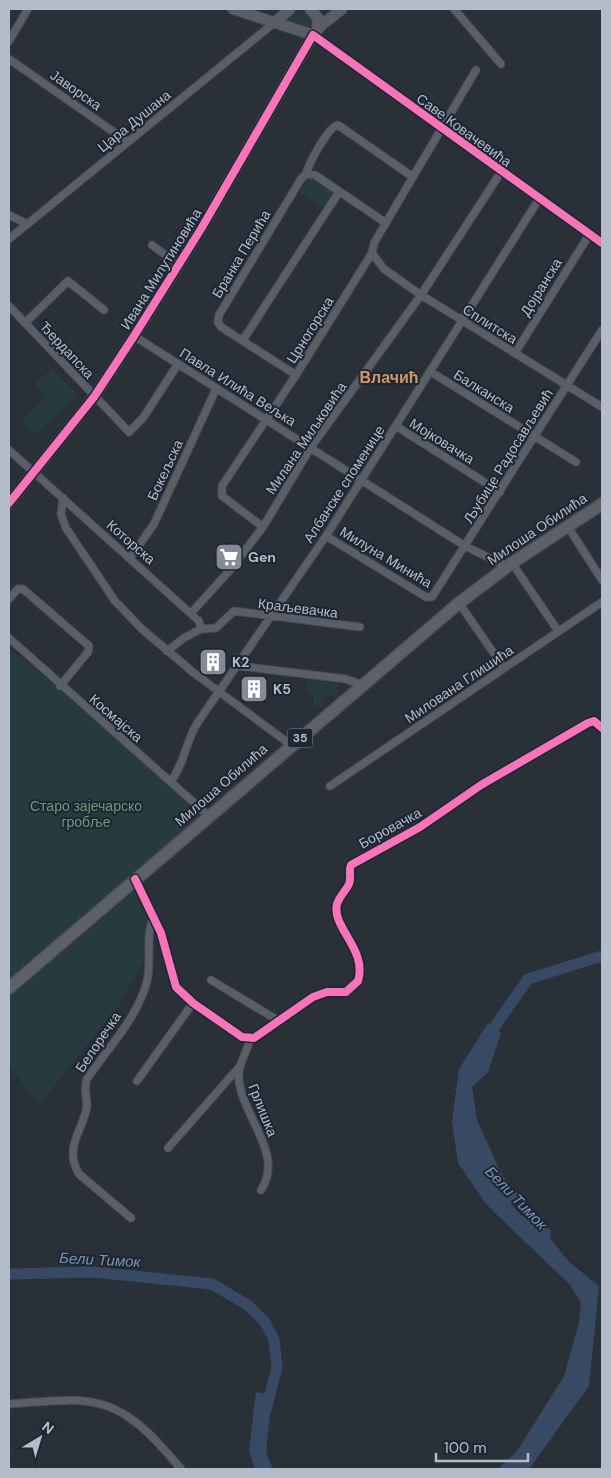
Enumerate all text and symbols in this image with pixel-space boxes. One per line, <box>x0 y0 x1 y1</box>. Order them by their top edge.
street label: Јаворска <box>47 66 105 114</box>
street label: Цара Душана <box>94 86 174 156</box>
street label: Саве Ковачевића <box>413 89 515 171</box>
street label: Ивана Милутиновића <box>116 205 206 333</box>
street label: Бранка Перића <box>208 207 274 301</box>
street label: Дојранска <box>516 254 566 319</box>
street label: Црногорска <box>282 293 338 367</box>
street label: Сплитска <box>459 300 521 348</box>
street label: Ђердапска <box>36 317 98 383</box>
street label: Павла Илића Вељка <box>176 344 300 430</box>
street label: Балканска <box>450 365 518 417</box>
district label: Влачић <box>359 367 419 388</box>
street label: Милана Миљковића <box>262 378 350 498</box>
street label: Љубице Радосављевић <box>459 385 557 527</box>
street label: Мојковачка <box>406 414 478 468</box>
street label: Албанске споменице <box>299 422 389 546</box>
street label: Бокељска <box>143 437 187 503</box>
street label: Милоша Обилића <box>484 489 591 569</box>
street label: Которска <box>103 516 159 568</box>
street label: Милуна Минића <box>337 522 436 592</box>
supermarket icon: Gen <box>214 542 244 572</box>
place label: Gen <box>248 548 276 566</box>
street label: Краљевачка <box>257 594 339 622</box>
street label: Милована Глишића <box>401 641 517 727</box>
building icon: K2 <box>198 647 228 677</box>
place label: K2 <box>232 653 249 671</box>
building icon: K5 <box>239 674 269 704</box>
place label: K5 <box>273 680 291 698</box>
street label: Космајска <box>86 690 146 746</box>
road number: 35 <box>288 728 312 748</box>
street label: Милоша Обилића <box>171 740 271 830</box>
park label: Старо зајечарско гробље <box>30 797 142 831</box>
street label: Боровачка <box>356 803 425 853</box>
street label: Белоречка <box>71 1008 125 1076</box>
street label: Грлишка <box>244 1081 282 1139</box>
water label: Бели Тимок <box>481 1162 552 1235</box>
water label: Бели Тимок <box>59 1248 142 1272</box>
north arrow <box>15 1413 65 1463</box>
text: N <box>38 1418 58 1438</box>
scale bar <box>436 1430 528 1462</box>
text: 100 m <box>444 1438 487 1458</box>

